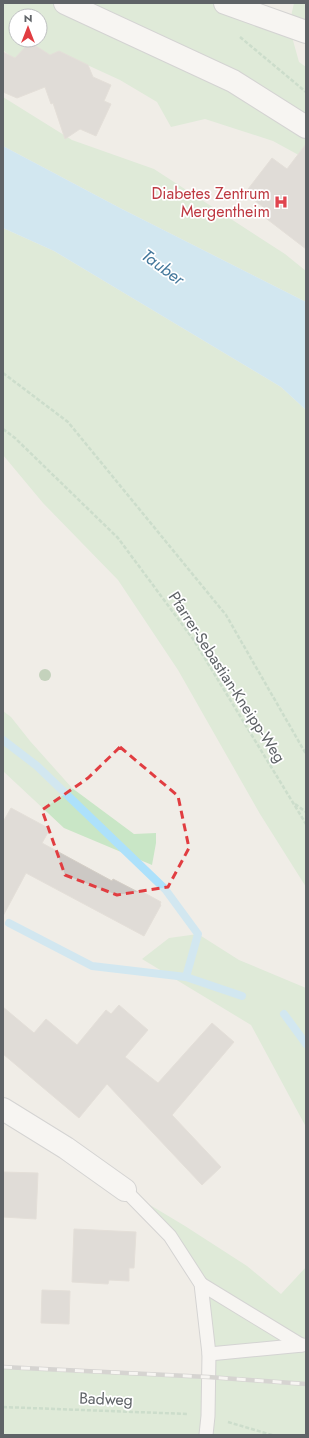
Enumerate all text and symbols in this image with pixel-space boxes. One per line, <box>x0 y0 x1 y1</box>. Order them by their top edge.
north arrow <box>8 8 48 48</box>
text: N <box>24 10 32 26</box>
place label: Diabetes Zentrum Mergentheim <box>151 182 270 223</box>
hospital icon: Diabetes Zentrum Mergentheim <box>273 194 289 210</box>
water label: Tauber <box>137 243 190 291</box>
street label: Pfarrer-Sebastian-Kneipp-Weg <box>163 587 291 767</box>
street label: Badweg <box>79 1387 133 1411</box>

